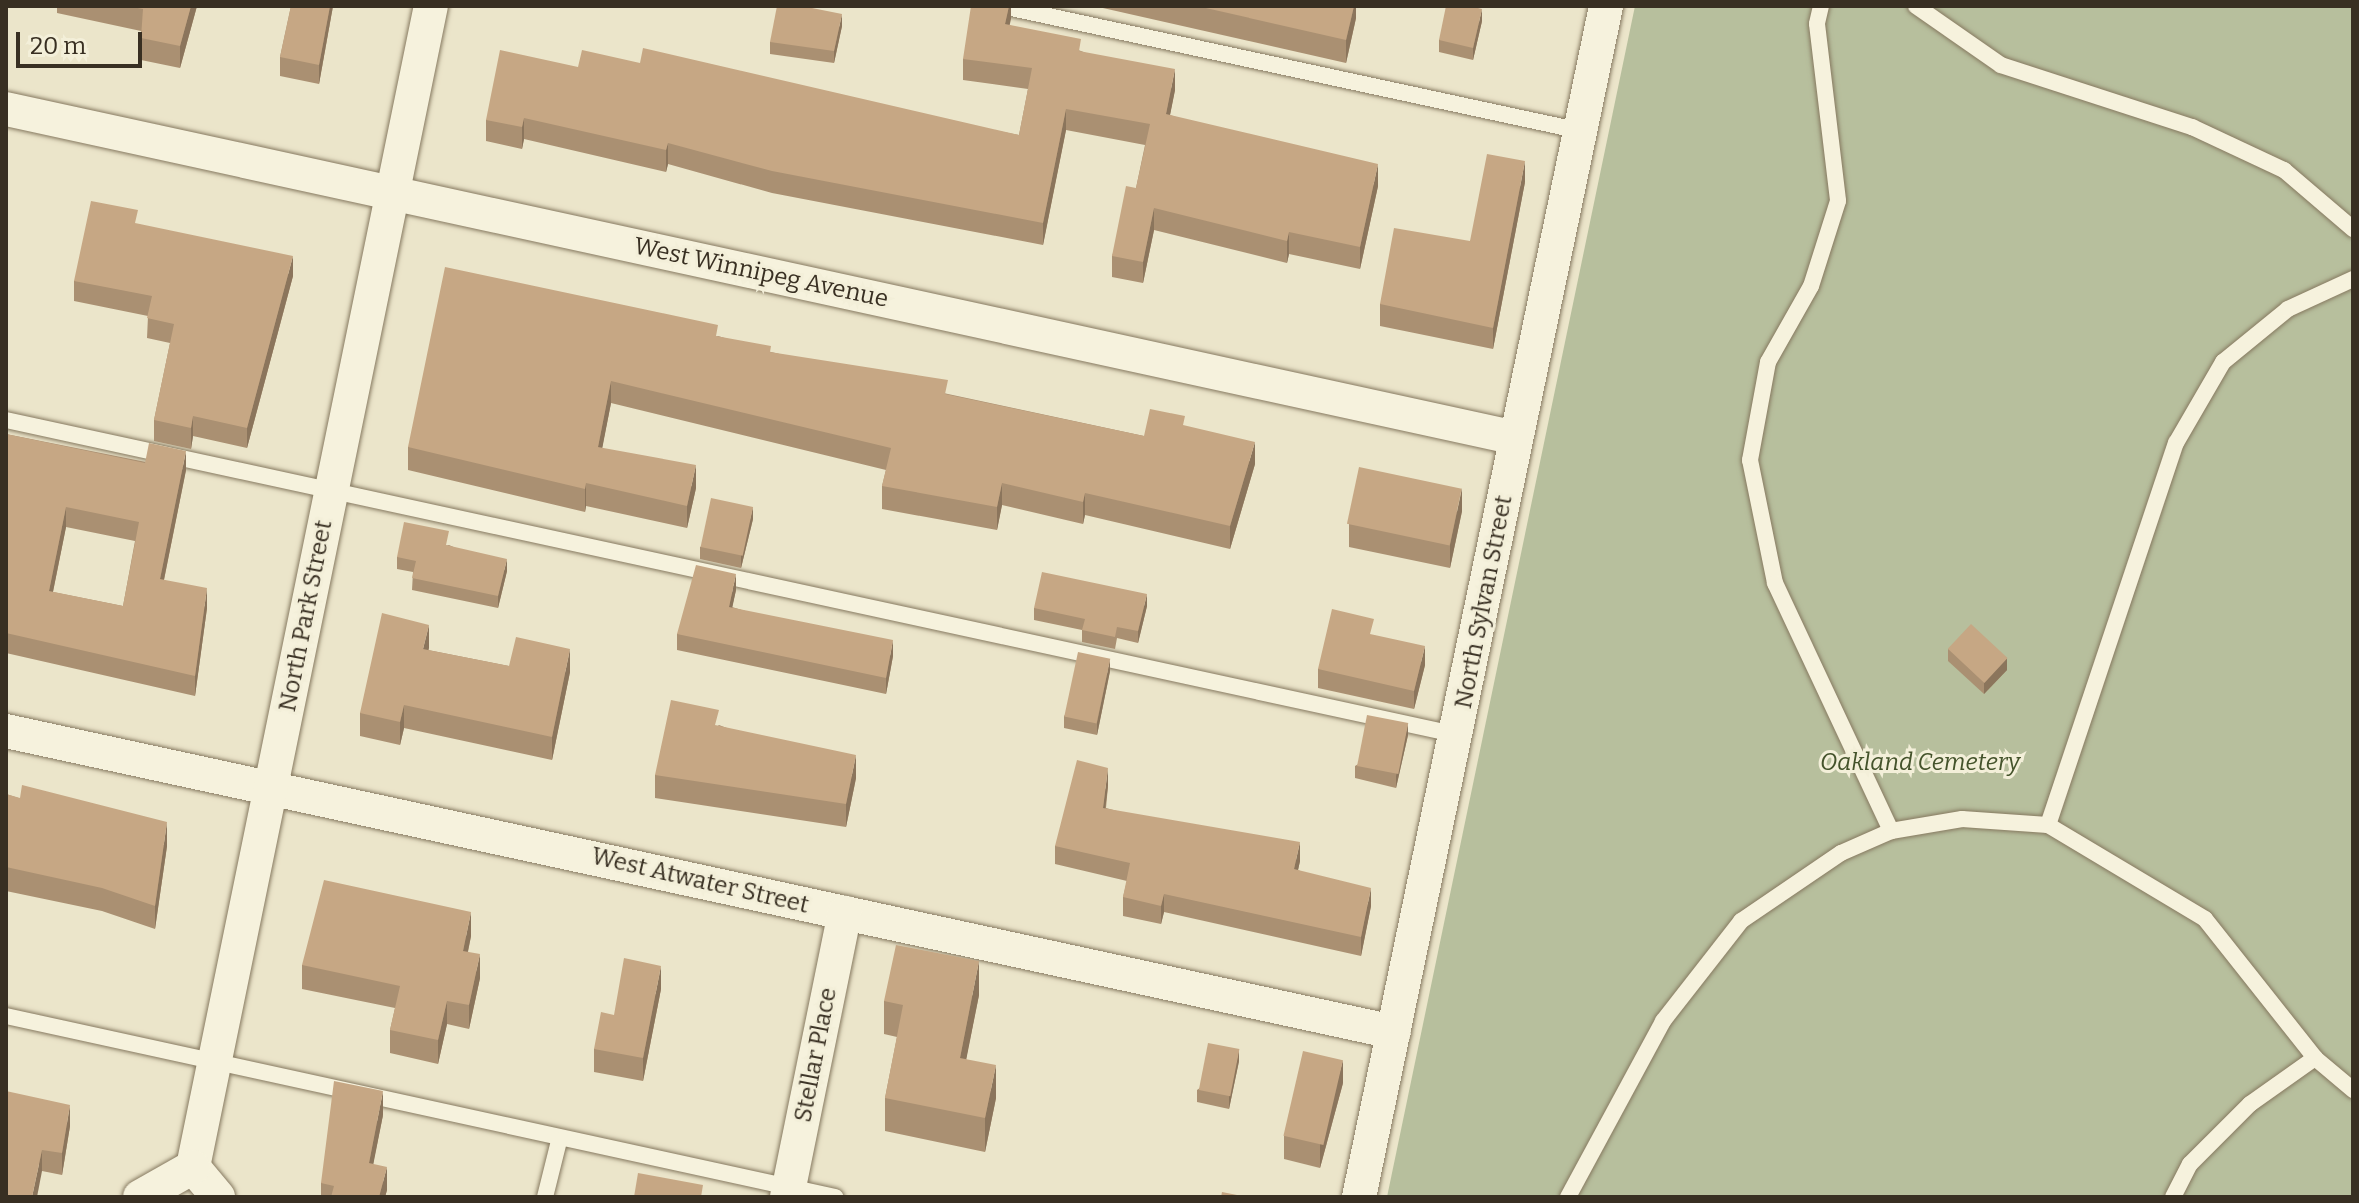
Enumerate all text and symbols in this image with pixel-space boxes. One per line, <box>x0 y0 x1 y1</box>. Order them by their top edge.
scale bar <box>20 16 146 66</box>
text: 20 m <box>30 32 86 60</box>
street label: West Winnipeg Avenue <box>631 232 891 314</box>
street label: North Sylvan Street <box>1449 493 1519 711</box>
street label: North Park Street <box>273 518 339 714</box>
park label: Oakland Cemetery <box>1820 749 2020 777</box>
street label: West Atwater Street <box>589 842 811 920</box>
street label: Stellar Place <box>789 985 843 1125</box>

